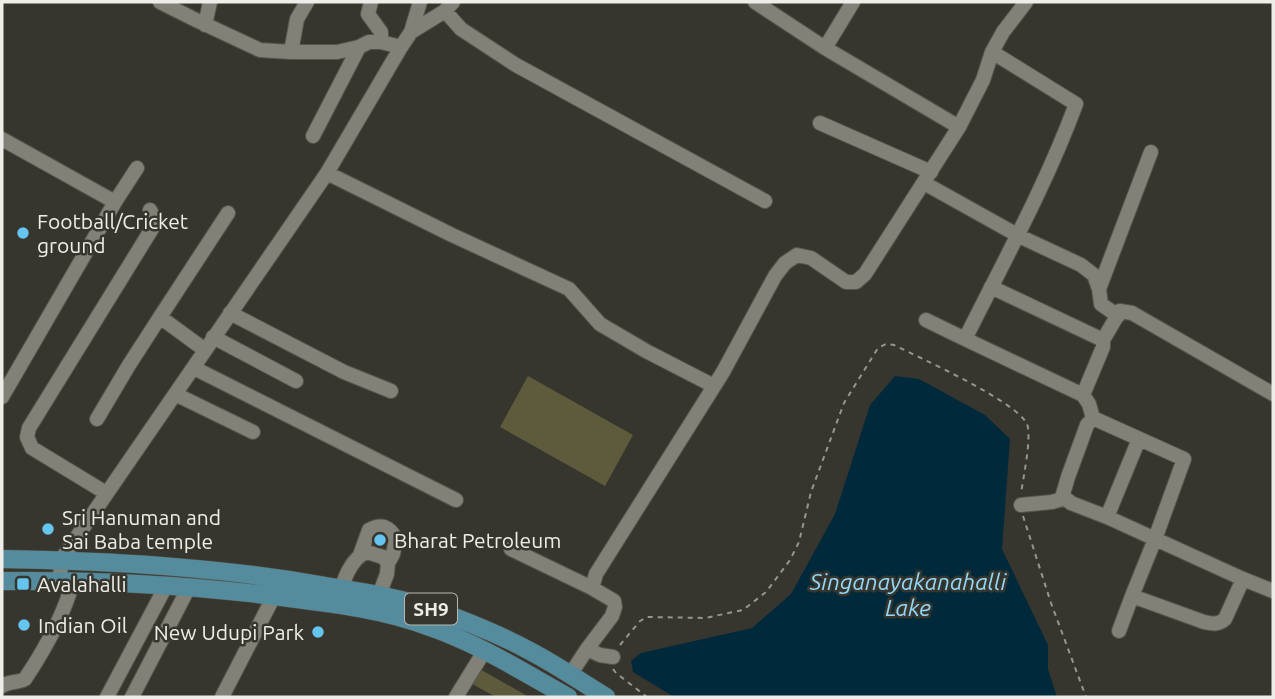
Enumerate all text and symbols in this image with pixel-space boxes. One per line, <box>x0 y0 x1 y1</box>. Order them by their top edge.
place label: Football/Cricket ground <box>37 209 188 257</box>
marker: Football/Cricket ground <box>15 225 31 241</box>
place label: Sri Hanuman and Sai Baba temple <box>62 505 221 553</box>
marker: Sri Hanuman and Sai Baba temple <box>40 521 56 537</box>
place label: Bharat Petroleum <box>394 528 561 552</box>
marker: Bharat Petroleum <box>372 532 388 548</box>
water label: Singanayakanahalli Lake <box>809 569 1008 620</box>
place label: Avalahalli <box>37 572 127 596</box>
marker: Avalahalli <box>15 576 31 592</box>
road number: SH9 <box>405 594 457 624</box>
place label: Indian Oil <box>38 613 127 637</box>
marker: Indian Oil <box>16 617 32 633</box>
place label: New Udupi Park <box>154 620 304 644</box>
marker: New Udupi Park <box>310 624 326 640</box>

